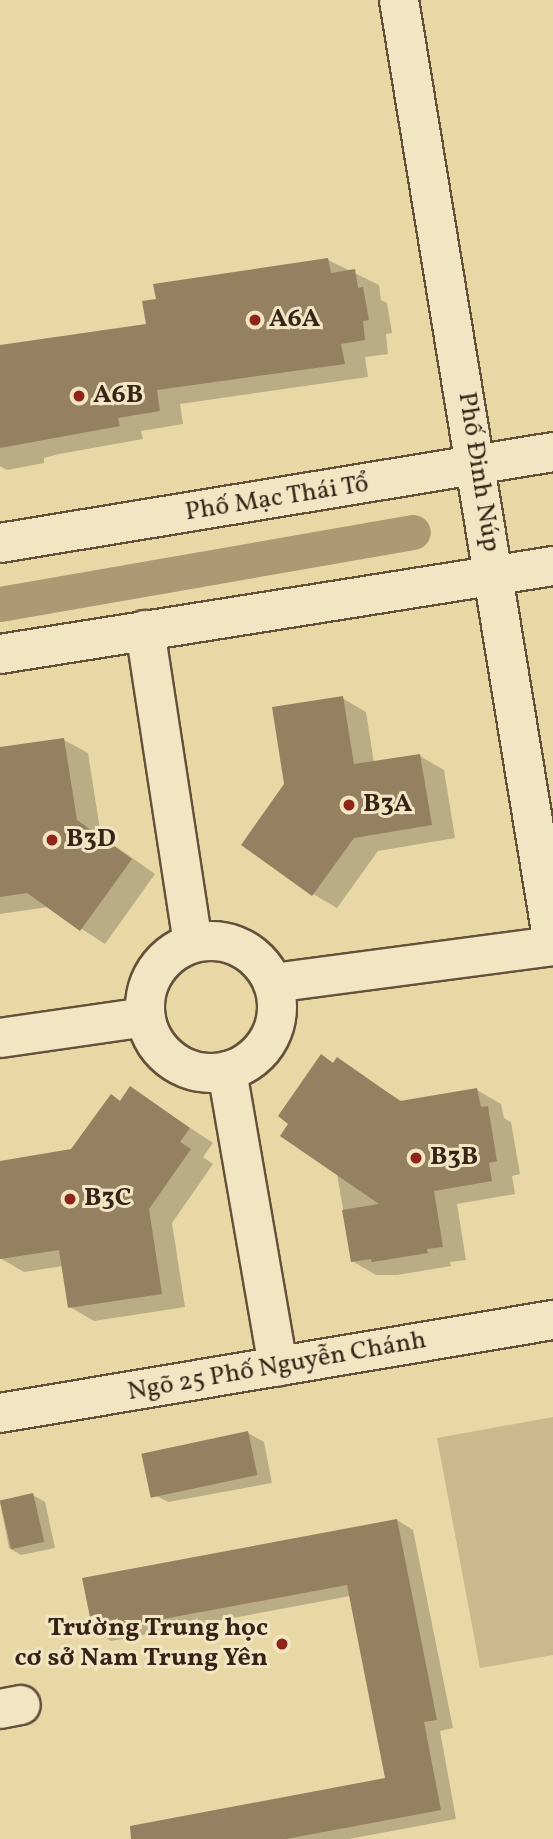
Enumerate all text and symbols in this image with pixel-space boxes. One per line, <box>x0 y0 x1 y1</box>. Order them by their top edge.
place label: A6A <box>269 304 320 336</box>
marker: A6A <box>247 312 263 328</box>
place label: A6B <box>93 380 143 412</box>
marker: A6B <box>71 388 87 404</box>
street label: Phố Đinh Núp <box>450 390 506 554</box>
street label: Phố Mạc Thái Tổ <box>182 469 372 529</box>
place label: B3A <box>363 789 412 821</box>
marker: B3A <box>341 797 357 813</box>
place label: B3D <box>66 824 116 856</box>
marker: B3D <box>44 832 60 848</box>
place label: B3B <box>430 1142 478 1174</box>
marker: B3B <box>408 1150 424 1166</box>
place label: B3C <box>84 1183 131 1215</box>
marker: B3C <box>62 1191 78 1207</box>
street label: Ngõ 25 Phố Nguyễn Chánh <box>125 1325 429 1409</box>
place label: Trường Trung học cơ sở Nam Trung Yên <box>14 1613 268 1674</box>
marker: Trường Trung học cơ sở Nam Trung Yên <box>274 1636 290 1652</box>

